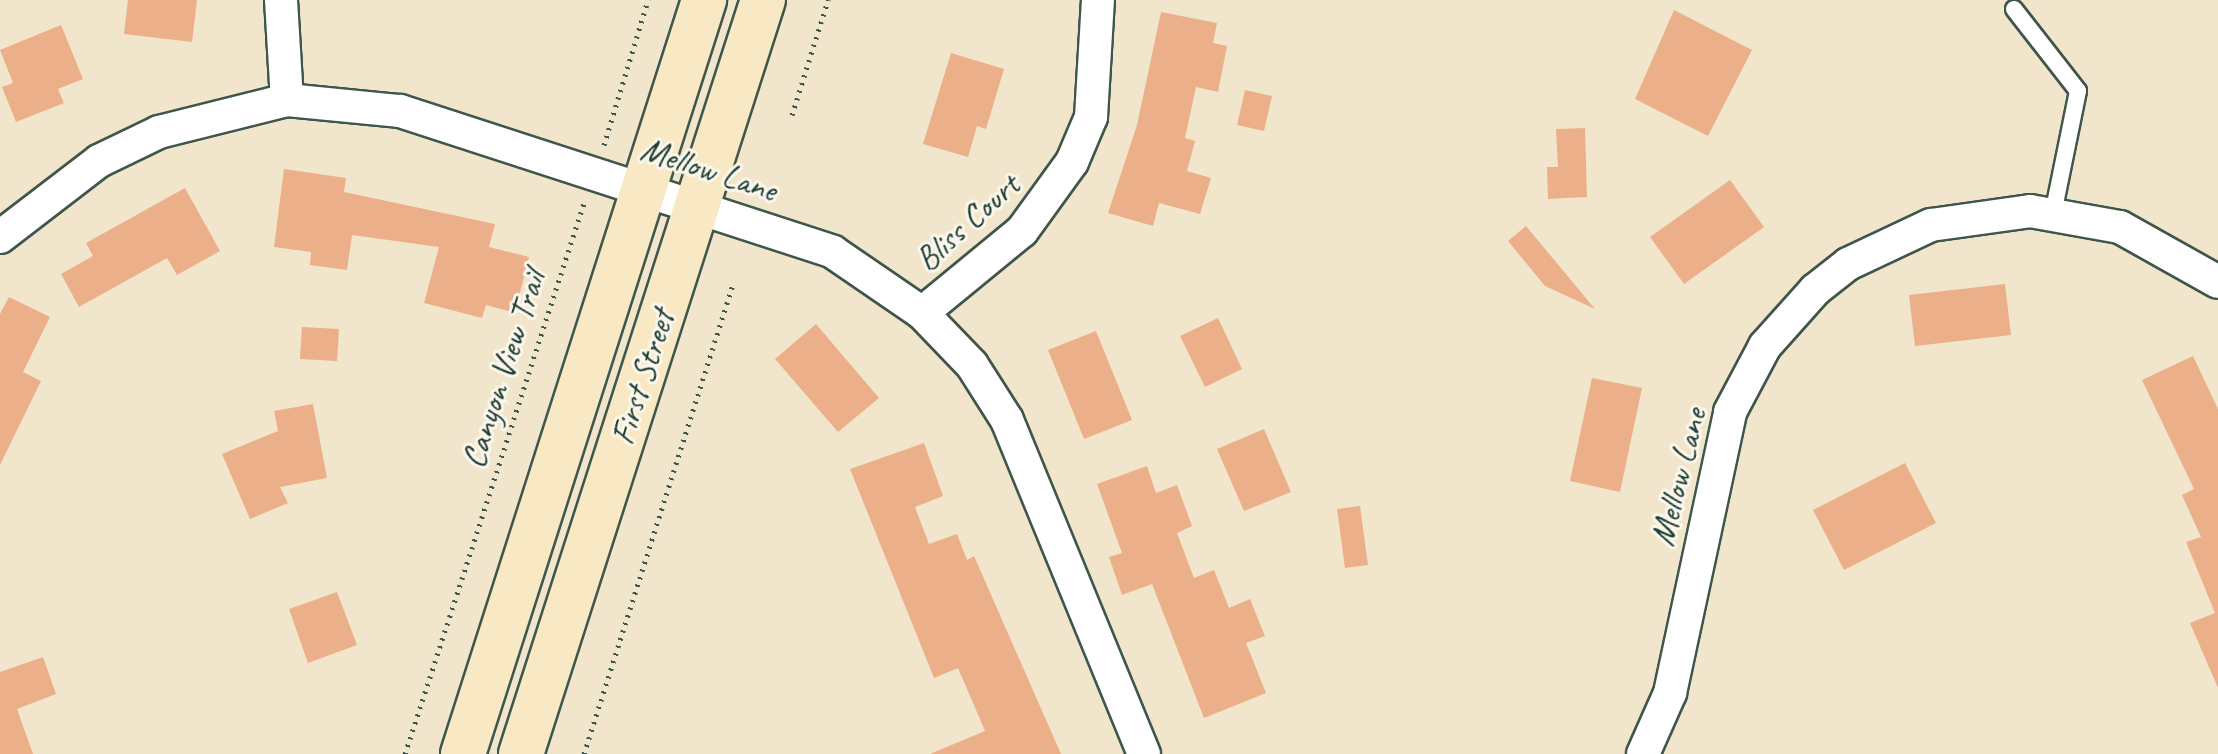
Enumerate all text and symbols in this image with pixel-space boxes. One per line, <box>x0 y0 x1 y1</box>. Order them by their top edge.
street label: Mellow Lane <box>636 128 782 210</box>
street label: Bliss Court <box>907 165 1027 279</box>
street label: Canyon View Trail <box>452 265 554 473</box>
street label: First Street <box>601 304 683 450</box>
street label: Mellow Lane <box>1641 404 1715 550</box>

